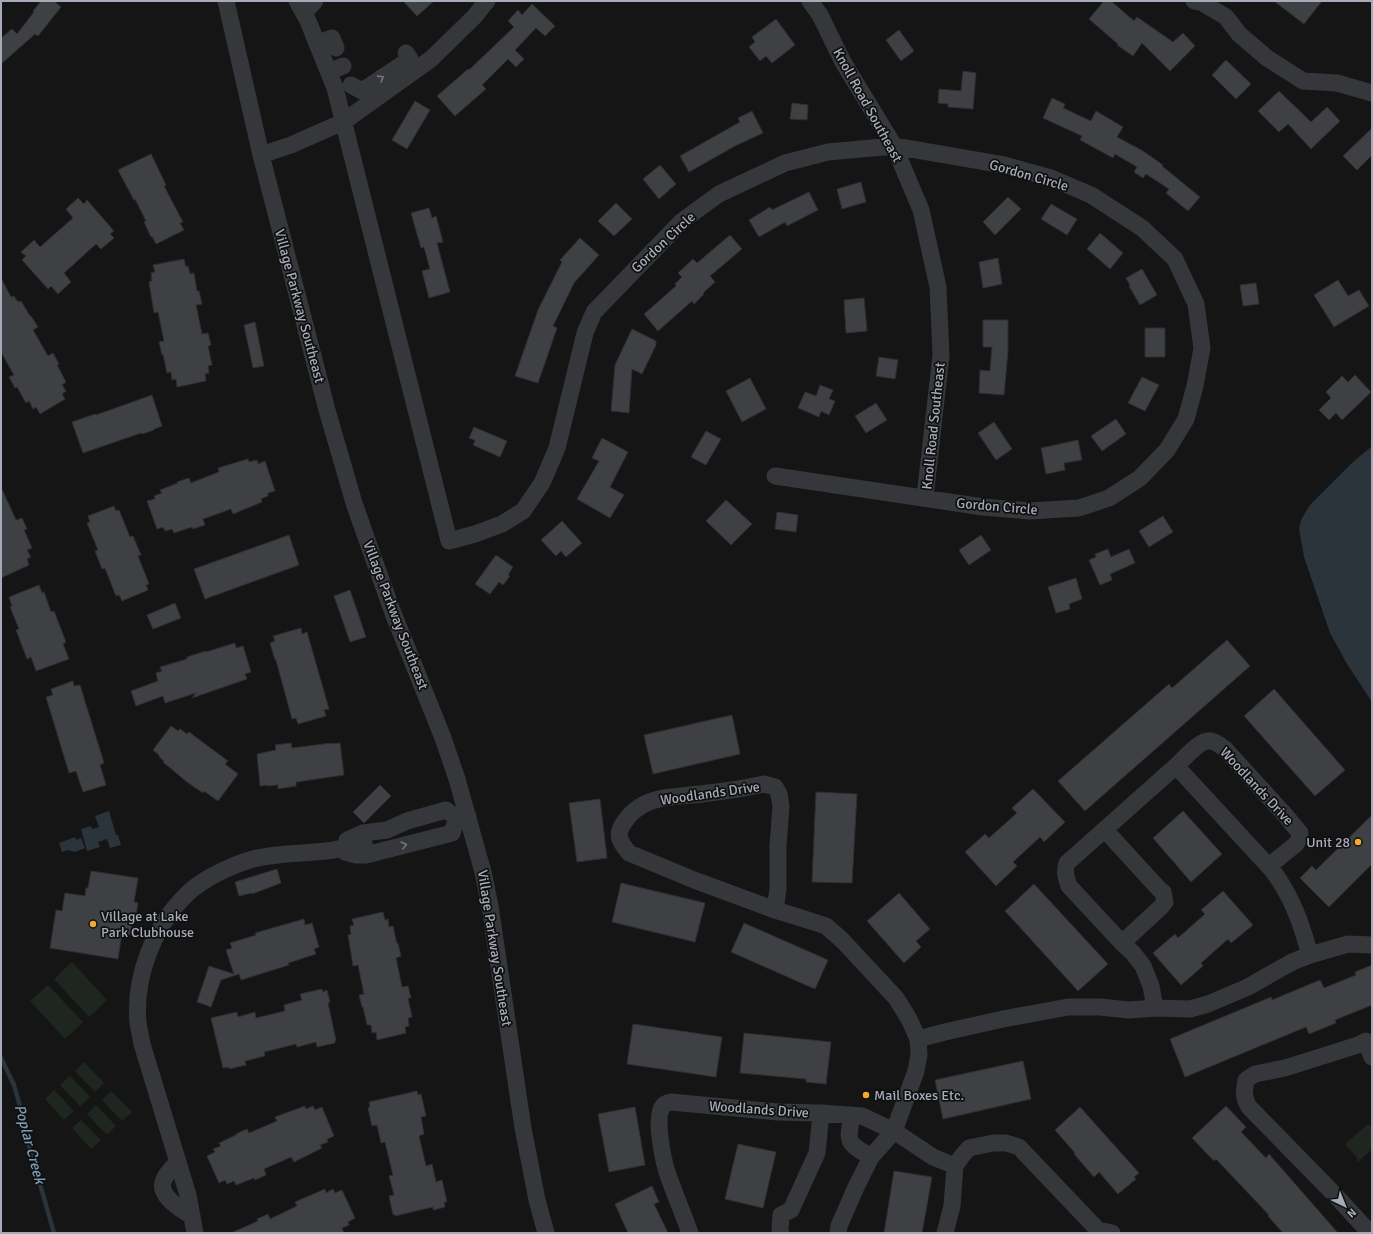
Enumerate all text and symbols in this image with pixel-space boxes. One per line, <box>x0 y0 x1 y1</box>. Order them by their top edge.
street label: Knoll Road Southeast <box>829 45 906 165</box>
one-way arrow <box>377 75 384 83</box>
street label: Gordon Circle <box>987 156 1070 195</box>
street label: Gordon Circle <box>628 208 699 276</box>
street label: Village Parkway Southeast <box>271 228 328 385</box>
street label: Knoll Road Southeast <box>918 362 949 491</box>
street label: Gordon Circle <box>956 494 1038 519</box>
street label: Village Parkway Southeast <box>359 538 432 692</box>
street label: Woodlands Drive <box>1216 744 1297 829</box>
street label: Woodlands Drive <box>659 778 761 809</box>
place label: Unit 28 <box>1306 834 1350 851</box>
marker: Unit 28 <box>1353 837 1363 847</box>
one-way arrow <box>400 841 407 850</box>
street label: Village Parkway Southeast <box>474 869 515 1028</box>
place label: Village at Lake Park Clubhouse <box>101 908 194 941</box>
marker: Village at Lake Park Clubhouse <box>88 919 98 929</box>
place label: Mail Boxes Etc. <box>874 1087 964 1104</box>
marker: Mail Boxes Etc. <box>861 1090 871 1100</box>
street label: Woodlands Drive <box>708 1098 810 1121</box>
water label: Poplar Creek <box>11 1102 50 1187</box>
north arrow <box>1325 1186 1365 1226</box>
text: N <box>1344 1206 1359 1220</box>

